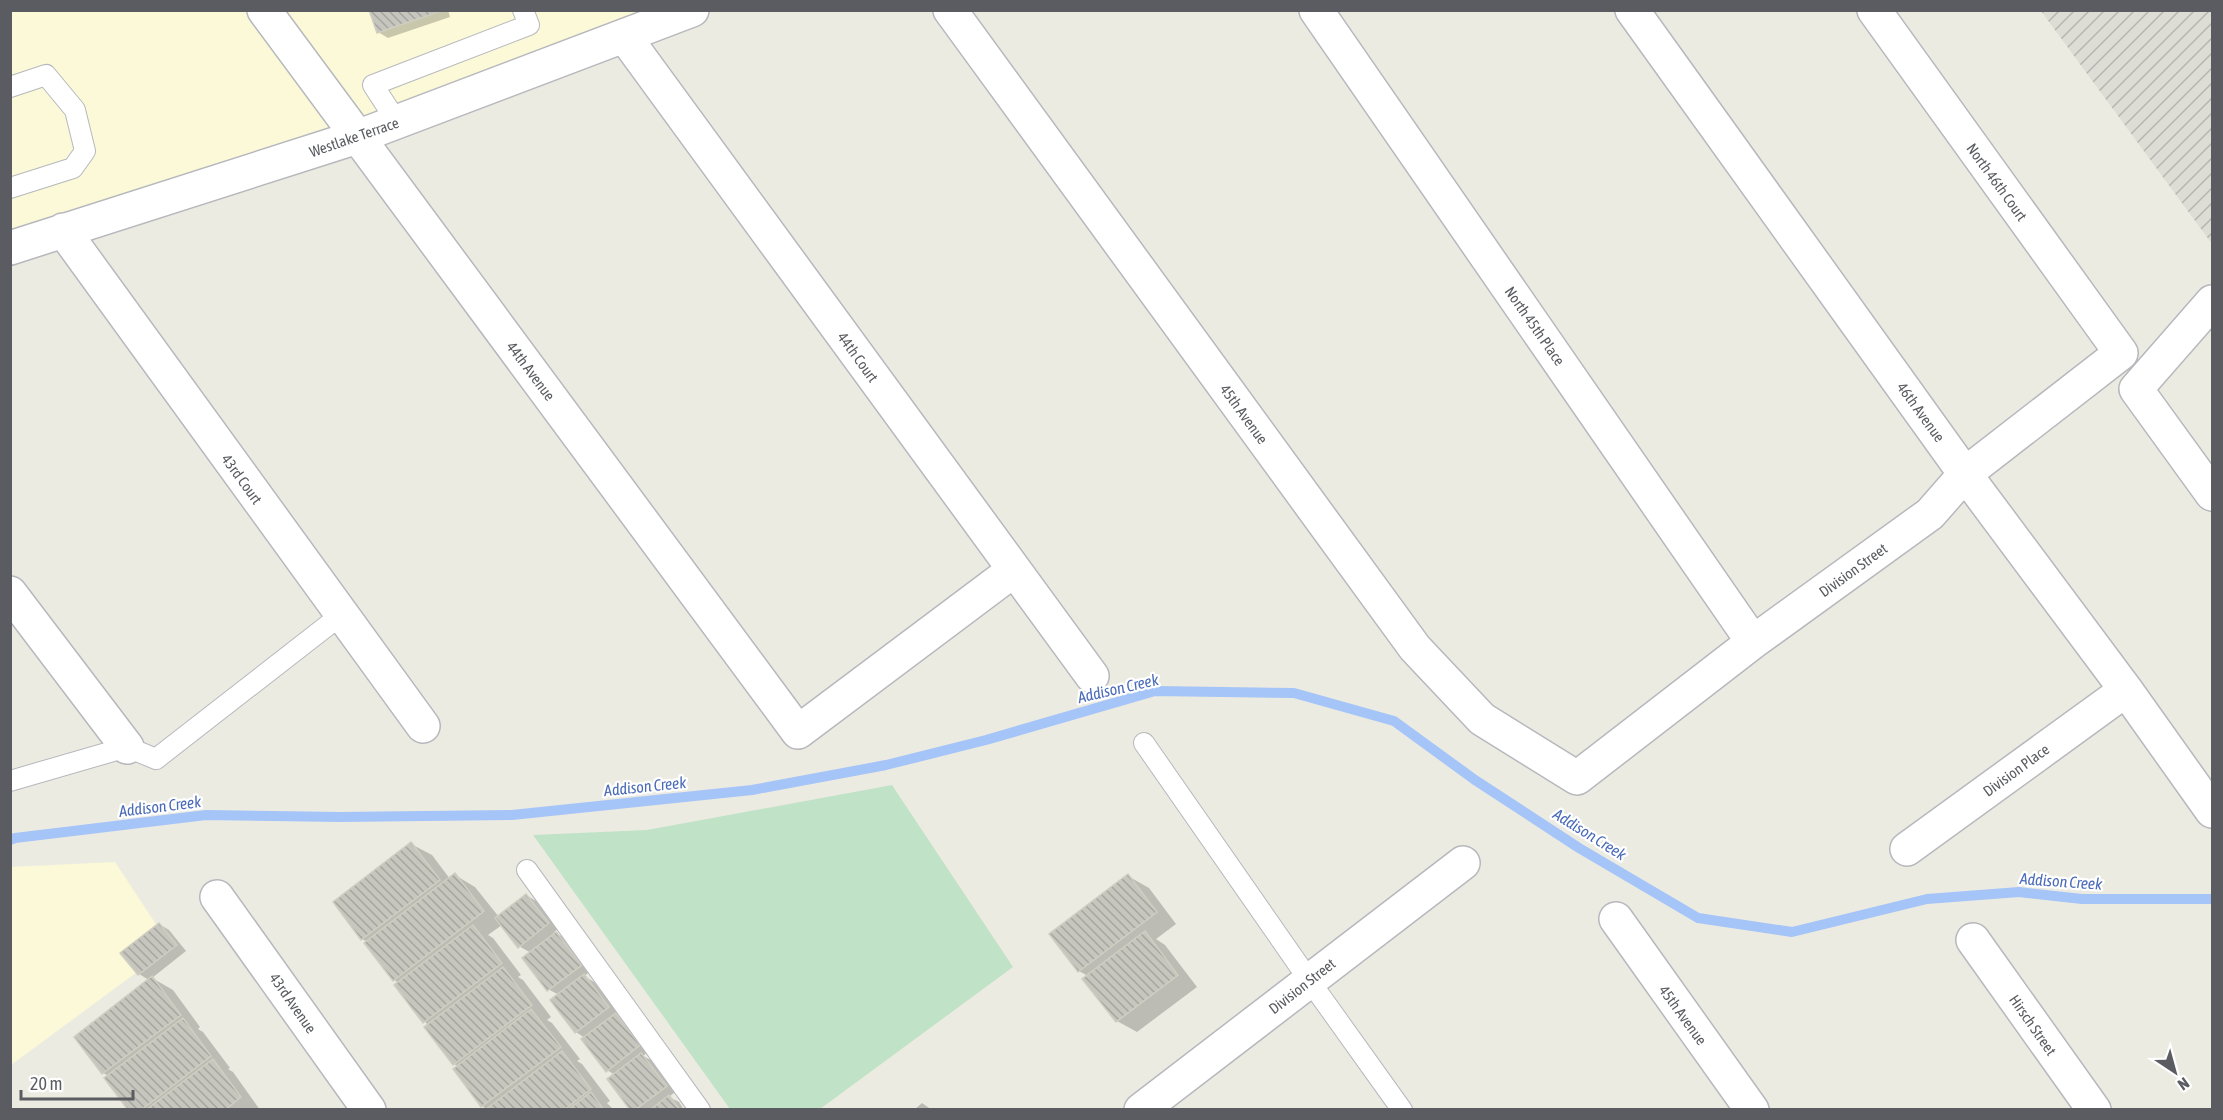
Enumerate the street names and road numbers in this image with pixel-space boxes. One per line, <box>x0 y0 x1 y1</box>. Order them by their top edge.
street label: Westlake Terrace <box>307 114 401 160</box>
street label: North 46th Court <box>1963 140 2031 224</box>
street label: North 45th Place <box>1502 283 1569 369</box>
street label: 44th Court <box>834 329 882 385</box>
street label: 44th Avenue <box>503 338 559 404</box>
street label: 46th Avenue <box>1894 379 1948 445</box>
street label: 45th Avenue <box>1217 381 1271 447</box>
street label: 43rd Court <box>218 451 266 507</box>
street label: Division Street <box>1816 540 1890 600</box>
street label: Division Place <box>1980 740 2052 800</box>
street label: Division Street <box>1265 955 1339 1017</box>
street label: 43rd Avenue <box>266 970 320 1036</box>
street label: 45th Avenue <box>1656 982 1710 1048</box>
street label: Hirsch Street <box>2006 992 2060 1058</box>

